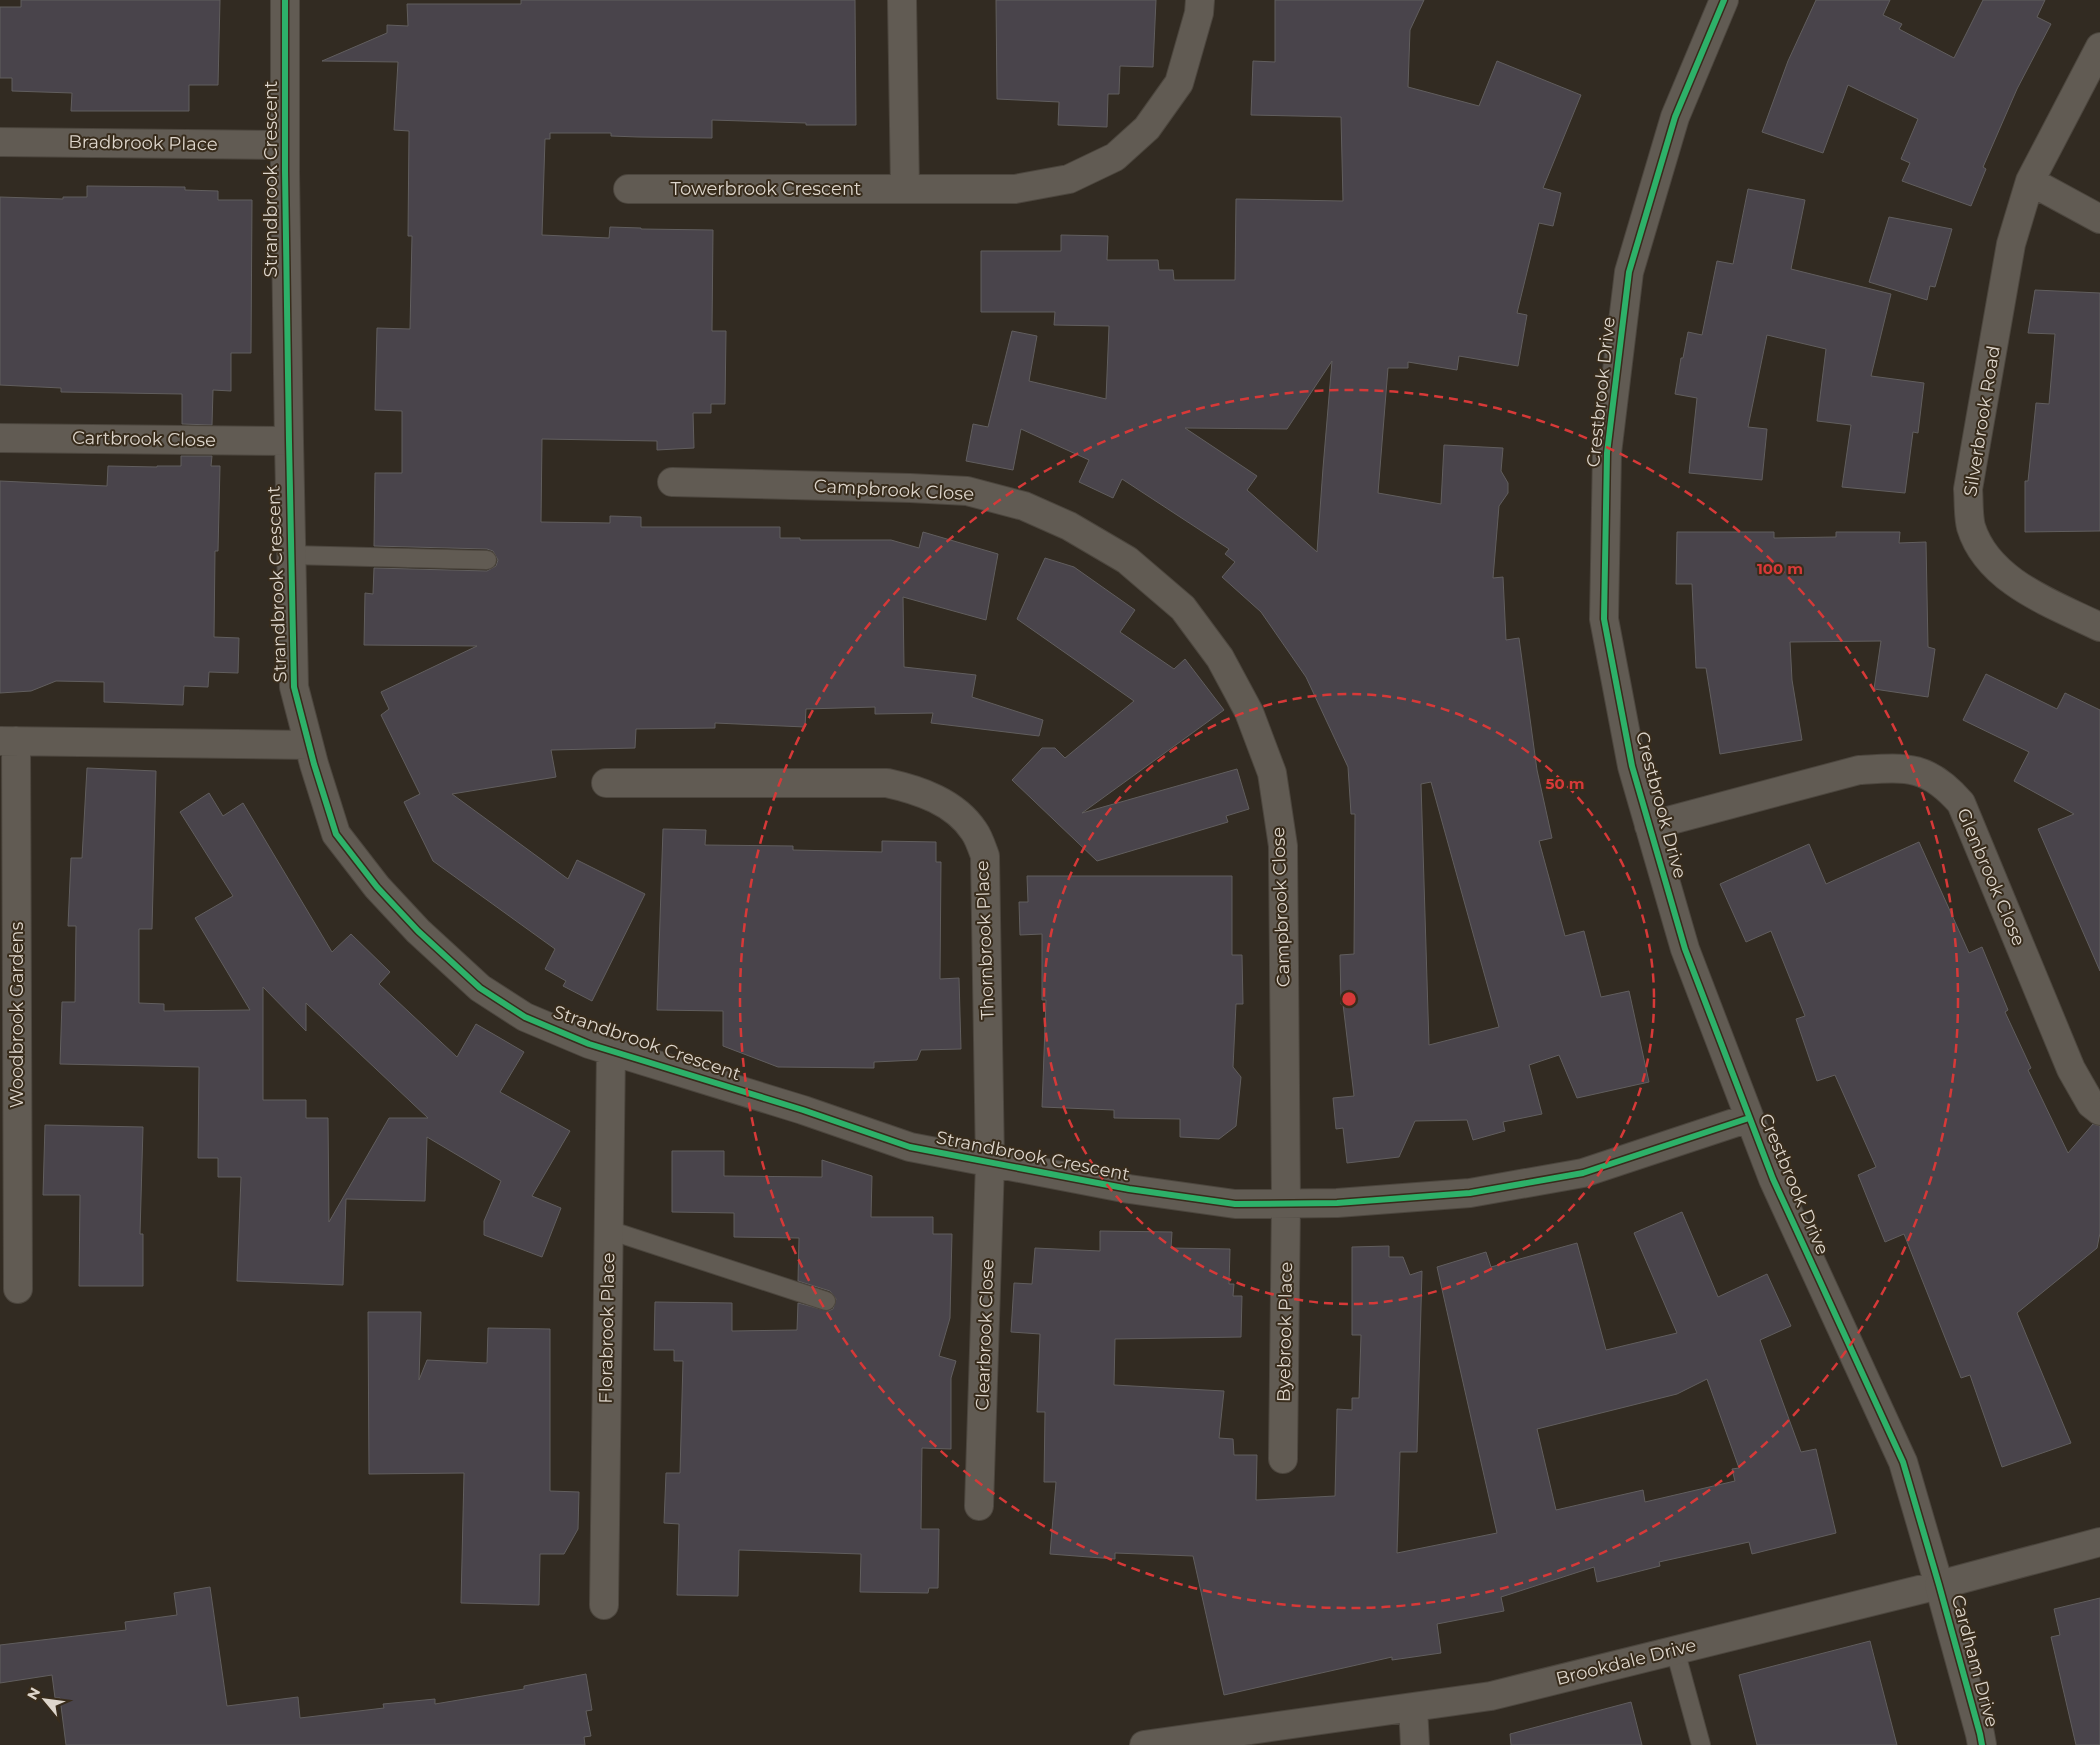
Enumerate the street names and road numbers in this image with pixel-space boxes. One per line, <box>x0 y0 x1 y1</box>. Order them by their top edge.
street label: Strandbrook Crescent <box>260 81 282 277</box>
street label: Bradbrook Place <box>68 131 218 155</box>
street label: Towerbrook Crescent <box>671 178 861 200</box>
street label: Crestbrook Drive <box>1582 316 1620 468</box>
street label: Silverbrook Road <box>1959 344 2005 498</box>
street label: Cartbrook Close <box>72 427 216 451</box>
street label: Campbrook Close <box>813 475 975 505</box>
street label: Strandbrook Crescent <box>263 485 291 683</box>
street label: Crestbrook Drive <box>1631 729 1691 881</box>
street label: Glenbrook Close <box>1952 805 2030 949</box>
street label: Campbrook Close <box>1267 826 1295 988</box>
street label: Thornbrook Place <box>971 860 999 1020</box>
street label: Woodbrook Gardens <box>6 922 28 1108</box>
street label: Strandbrook Crescent <box>550 1001 744 1085</box>
street label: Crestbrook Drive <box>1754 1110 1834 1258</box>
street label: Strandbrook Crescent <box>934 1126 1132 1186</box>
street label: Florabrook Place <box>595 1252 619 1404</box>
street label: Clearbrook Close <box>971 1259 999 1411</box>
street label: Byebrook Place <box>1273 1261 1297 1402</box>
street label: Cardham Drive <box>1947 1592 2003 1730</box>
street label: Brookdale Drive <box>1554 1634 1699 1690</box>

